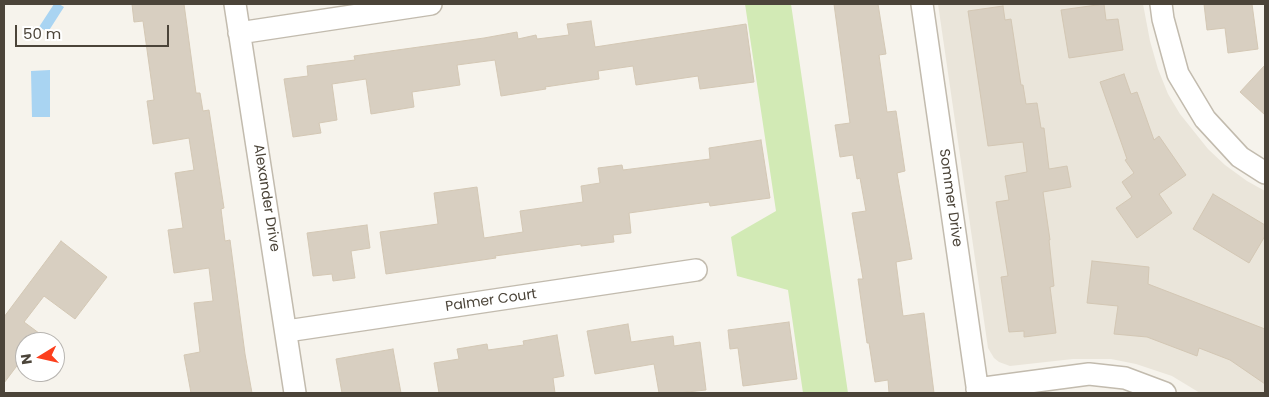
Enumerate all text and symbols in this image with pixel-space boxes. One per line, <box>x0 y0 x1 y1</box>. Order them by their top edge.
scale bar <box>18 15 171 47</box>
text: 50 m <box>23 23 61 44</box>
street label: Alexander Drive <box>249 143 283 253</box>
street label: Sommer Drive <box>935 148 965 248</box>
street label: Palmer Court <box>444 286 538 316</box>
north arrow <box>15 332 65 382</box>
text: N <box>15 352 37 366</box>

